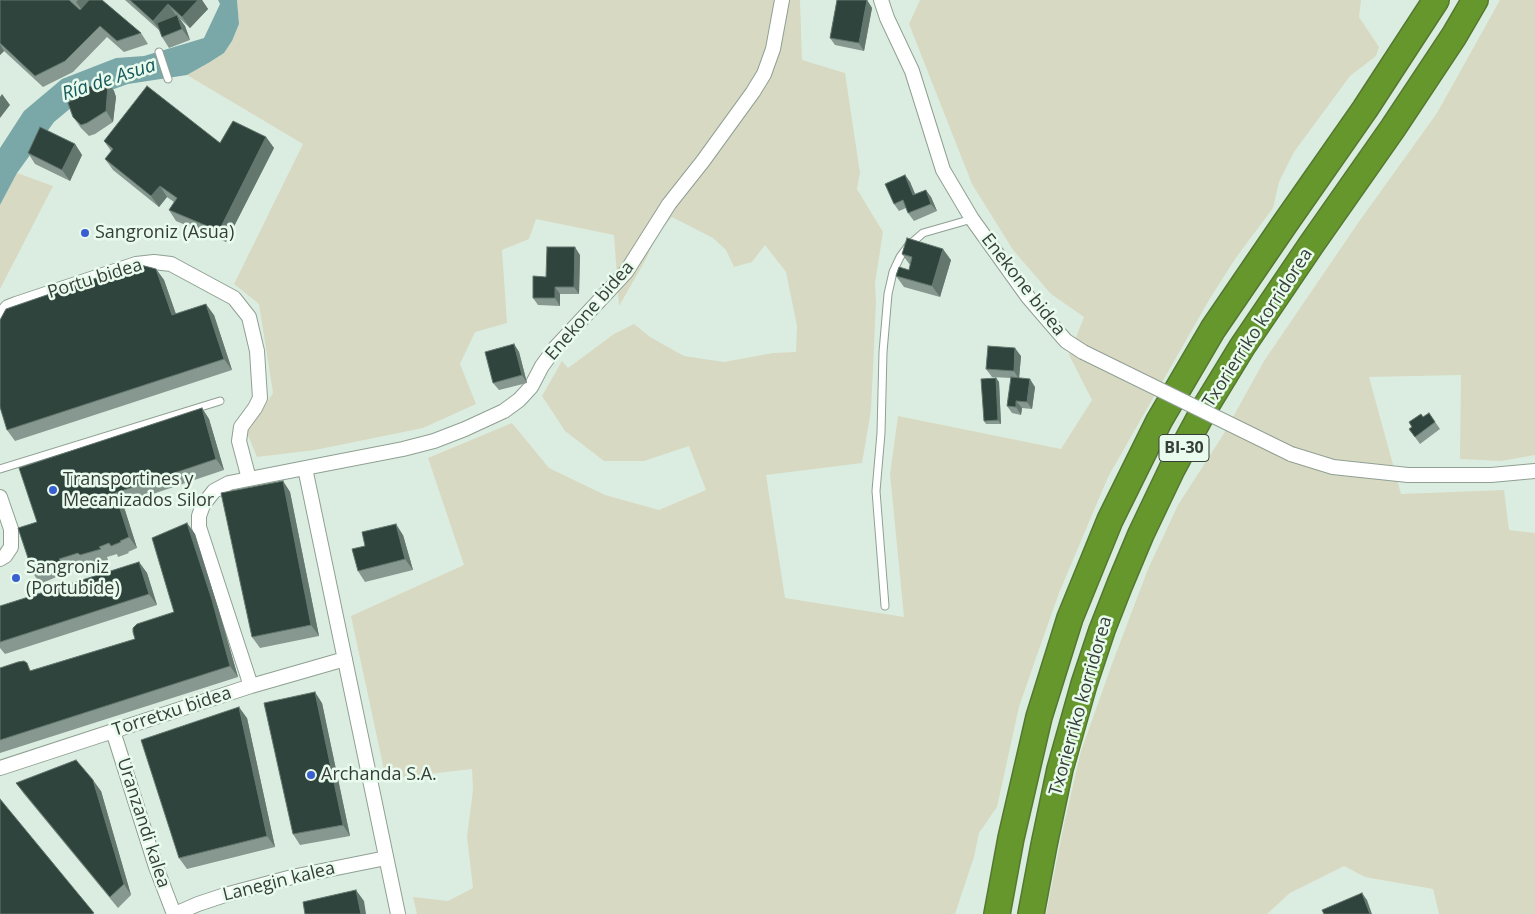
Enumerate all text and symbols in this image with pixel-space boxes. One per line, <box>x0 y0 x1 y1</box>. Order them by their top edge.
water label: Ría de Asua <box>59 54 159 106</box>
place label: Sangroniz (Asua) <box>95 222 234 244</box>
marker: Sangroniz (Asua) <box>79 227 91 239</box>
street label: Enekone bidea <box>976 230 1070 340</box>
street label: Txorierriko korridorea <box>1198 244 1318 412</box>
street label: Portu bidea <box>45 254 145 304</box>
street label: Enekone bidea <box>541 257 639 365</box>
road number: BI-30 <box>1159 434 1209 462</box>
place label: Transportines y Mecanizados Silor <box>63 469 214 512</box>
marker: Transportines y Mecanizados Silor <box>47 484 59 496</box>
place label: Sangroniz (Portubide) <box>26 557 120 600</box>
marker: Sangroniz (Portubide) <box>10 572 22 584</box>
street label: Txorierriko korridorea <box>1045 614 1117 798</box>
street label: Torretxu bidea <box>110 683 234 741</box>
street label: Uranzandi kalea <box>112 755 174 891</box>
place label: Archanda S.A. <box>321 764 437 786</box>
marker: Archanda S.A. <box>305 769 317 781</box>
street label: Lanegin kalea <box>221 858 337 906</box>

